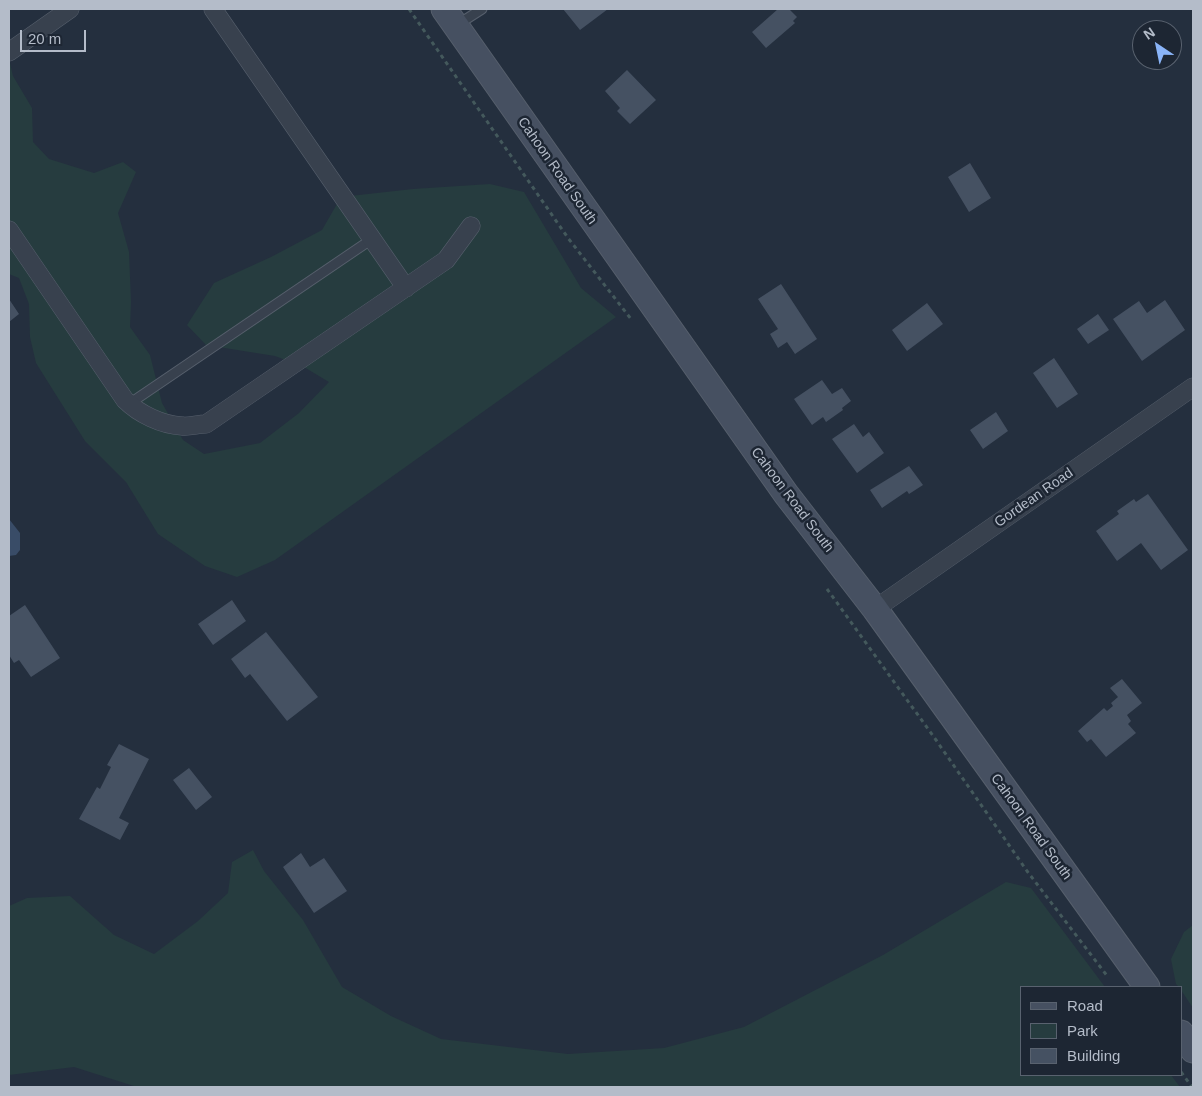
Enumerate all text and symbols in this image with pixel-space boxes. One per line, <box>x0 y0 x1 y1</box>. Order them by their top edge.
scale bar <box>22 20 89 52</box>
north arrow <box>1132 20 1182 70</box>
text: N <box>1141 24 1158 43</box>
text: 20 m <box>28 30 61 47</box>
street label: Cahoon Road South <box>514 114 600 228</box>
street label: Cahoon Road South <box>747 444 837 556</box>
street label: Gordean Road <box>992 465 1076 531</box>
street label: Cahoon Road South <box>987 771 1075 883</box>
legend <box>1020 986 1182 1076</box>
text: Road <box>1067 997 1103 1014</box>
text: Park <box>1067 1022 1098 1039</box>
text: Building <box>1067 1047 1120 1064</box>

